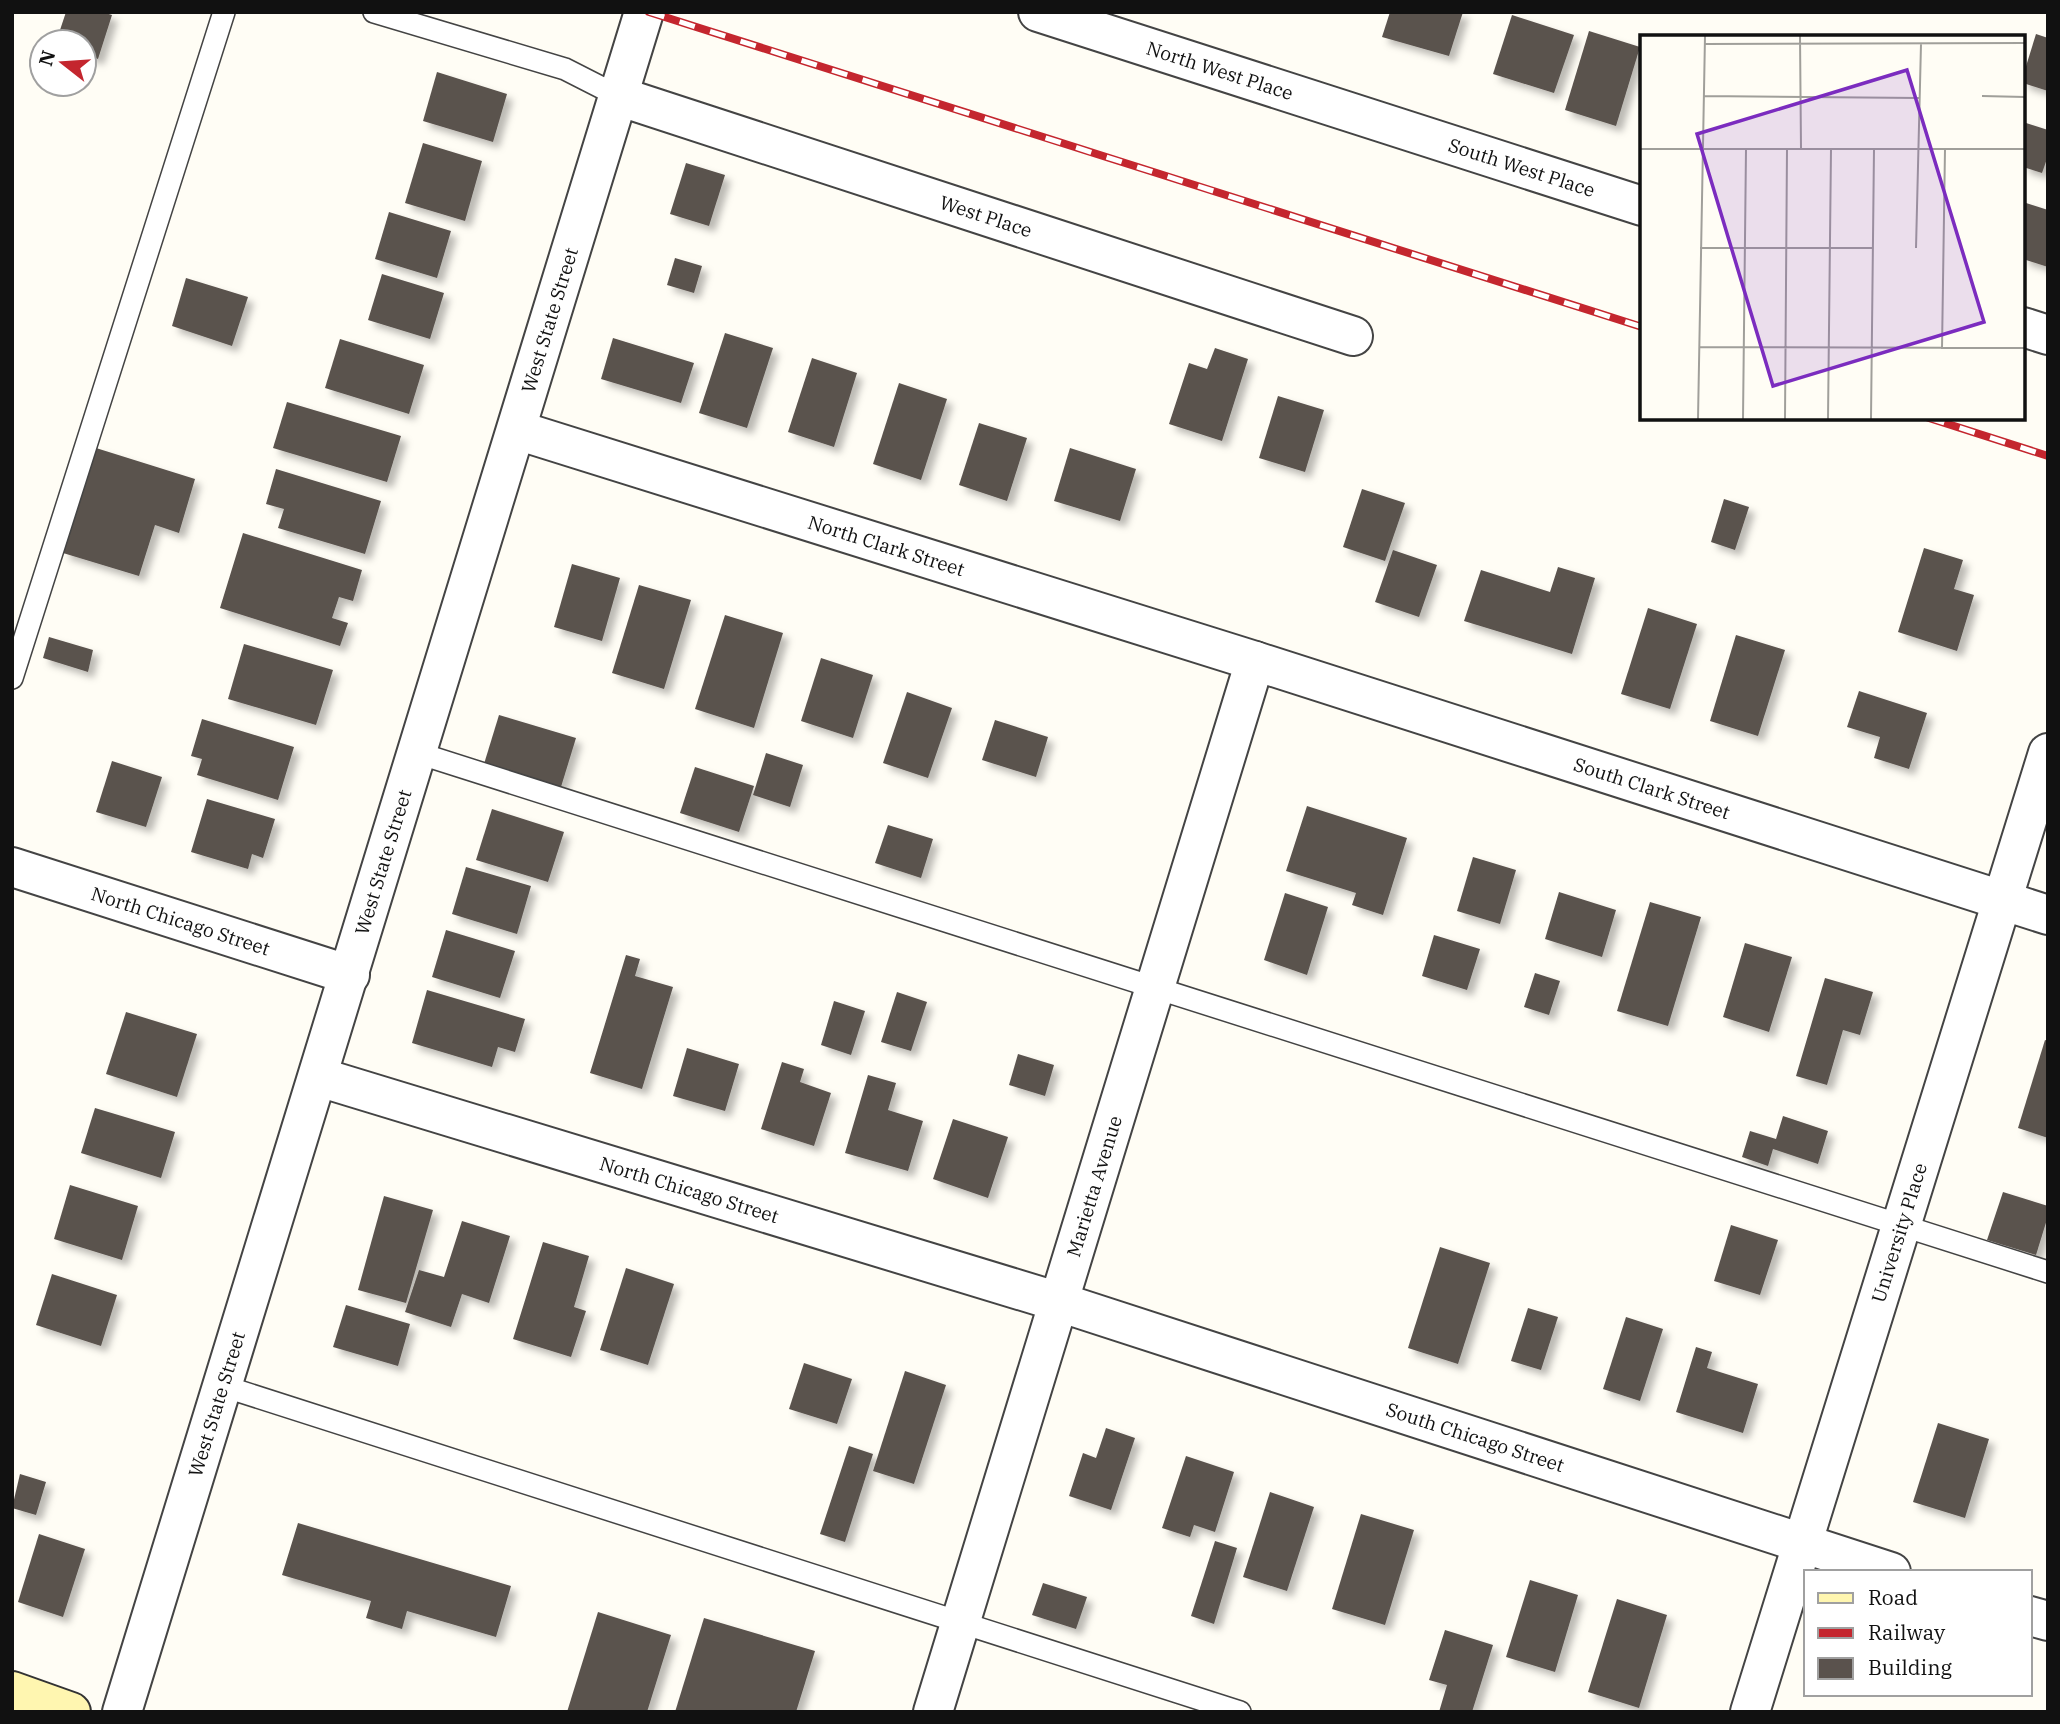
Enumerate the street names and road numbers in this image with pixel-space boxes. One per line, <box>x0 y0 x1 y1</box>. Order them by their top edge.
street label: North West Place <box>1143 36 1296 105</box>
street label: South West Place <box>1445 133 1598 202</box>
street label: West Place <box>937 190 1035 242</box>
street label: West State Street <box>516 244 583 396</box>
street label: North Clark Street <box>805 510 968 581</box>
street label: South Clark Street <box>1571 752 1733 824</box>
street label: West State Street <box>349 786 417 938</box>
street label: North Chicago Street <box>88 881 273 961</box>
street label: Marietta Avenue <box>1061 1113 1127 1260</box>
street label: North Chicago Street <box>597 1151 782 1228</box>
street label: University Place <box>1866 1160 1932 1305</box>
street label: West State Street <box>183 1328 250 1480</box>
street label: South Chicago Street <box>1383 1397 1567 1477</box>

